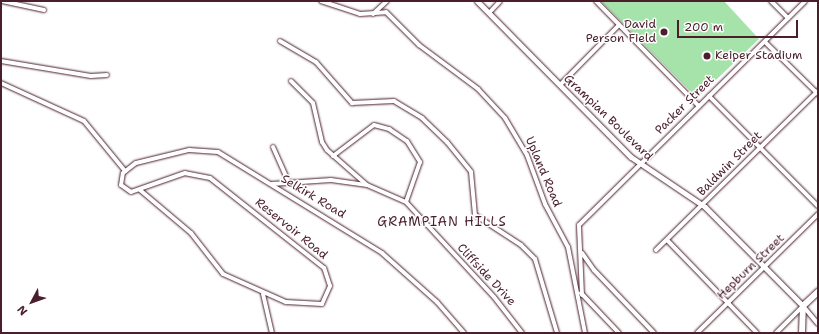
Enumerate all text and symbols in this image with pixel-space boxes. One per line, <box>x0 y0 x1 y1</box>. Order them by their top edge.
scale bar <box>679 12 800 38</box>
place label: David Person Field <box>586 18 656 46</box>
text: 200 m <box>684 19 723 35</box>
marker: David Person Field <box>659 27 669 37</box>
place label: Keiper Stadium <box>715 49 802 63</box>
marker: Keiper Stadium <box>702 51 712 61</box>
street label: Grampian Boulevard <box>561 72 655 164</box>
street label: Packer Street <box>652 72 718 138</box>
street label: Baldwin Street <box>695 129 765 199</box>
street label: Upland Road <box>522 135 564 209</box>
street label: Selkirk Road <box>278 172 348 222</box>
street label: Reservoir Road <box>252 195 330 263</box>
district label: GRAMPIAN HILLS <box>377 214 507 230</box>
street label: Hepburn Street <box>714 231 788 303</box>
street label: Cliffside Drive <box>454 241 518 309</box>
north arrow <box>12 282 52 322</box>
text: N <box>14 302 31 318</box>

